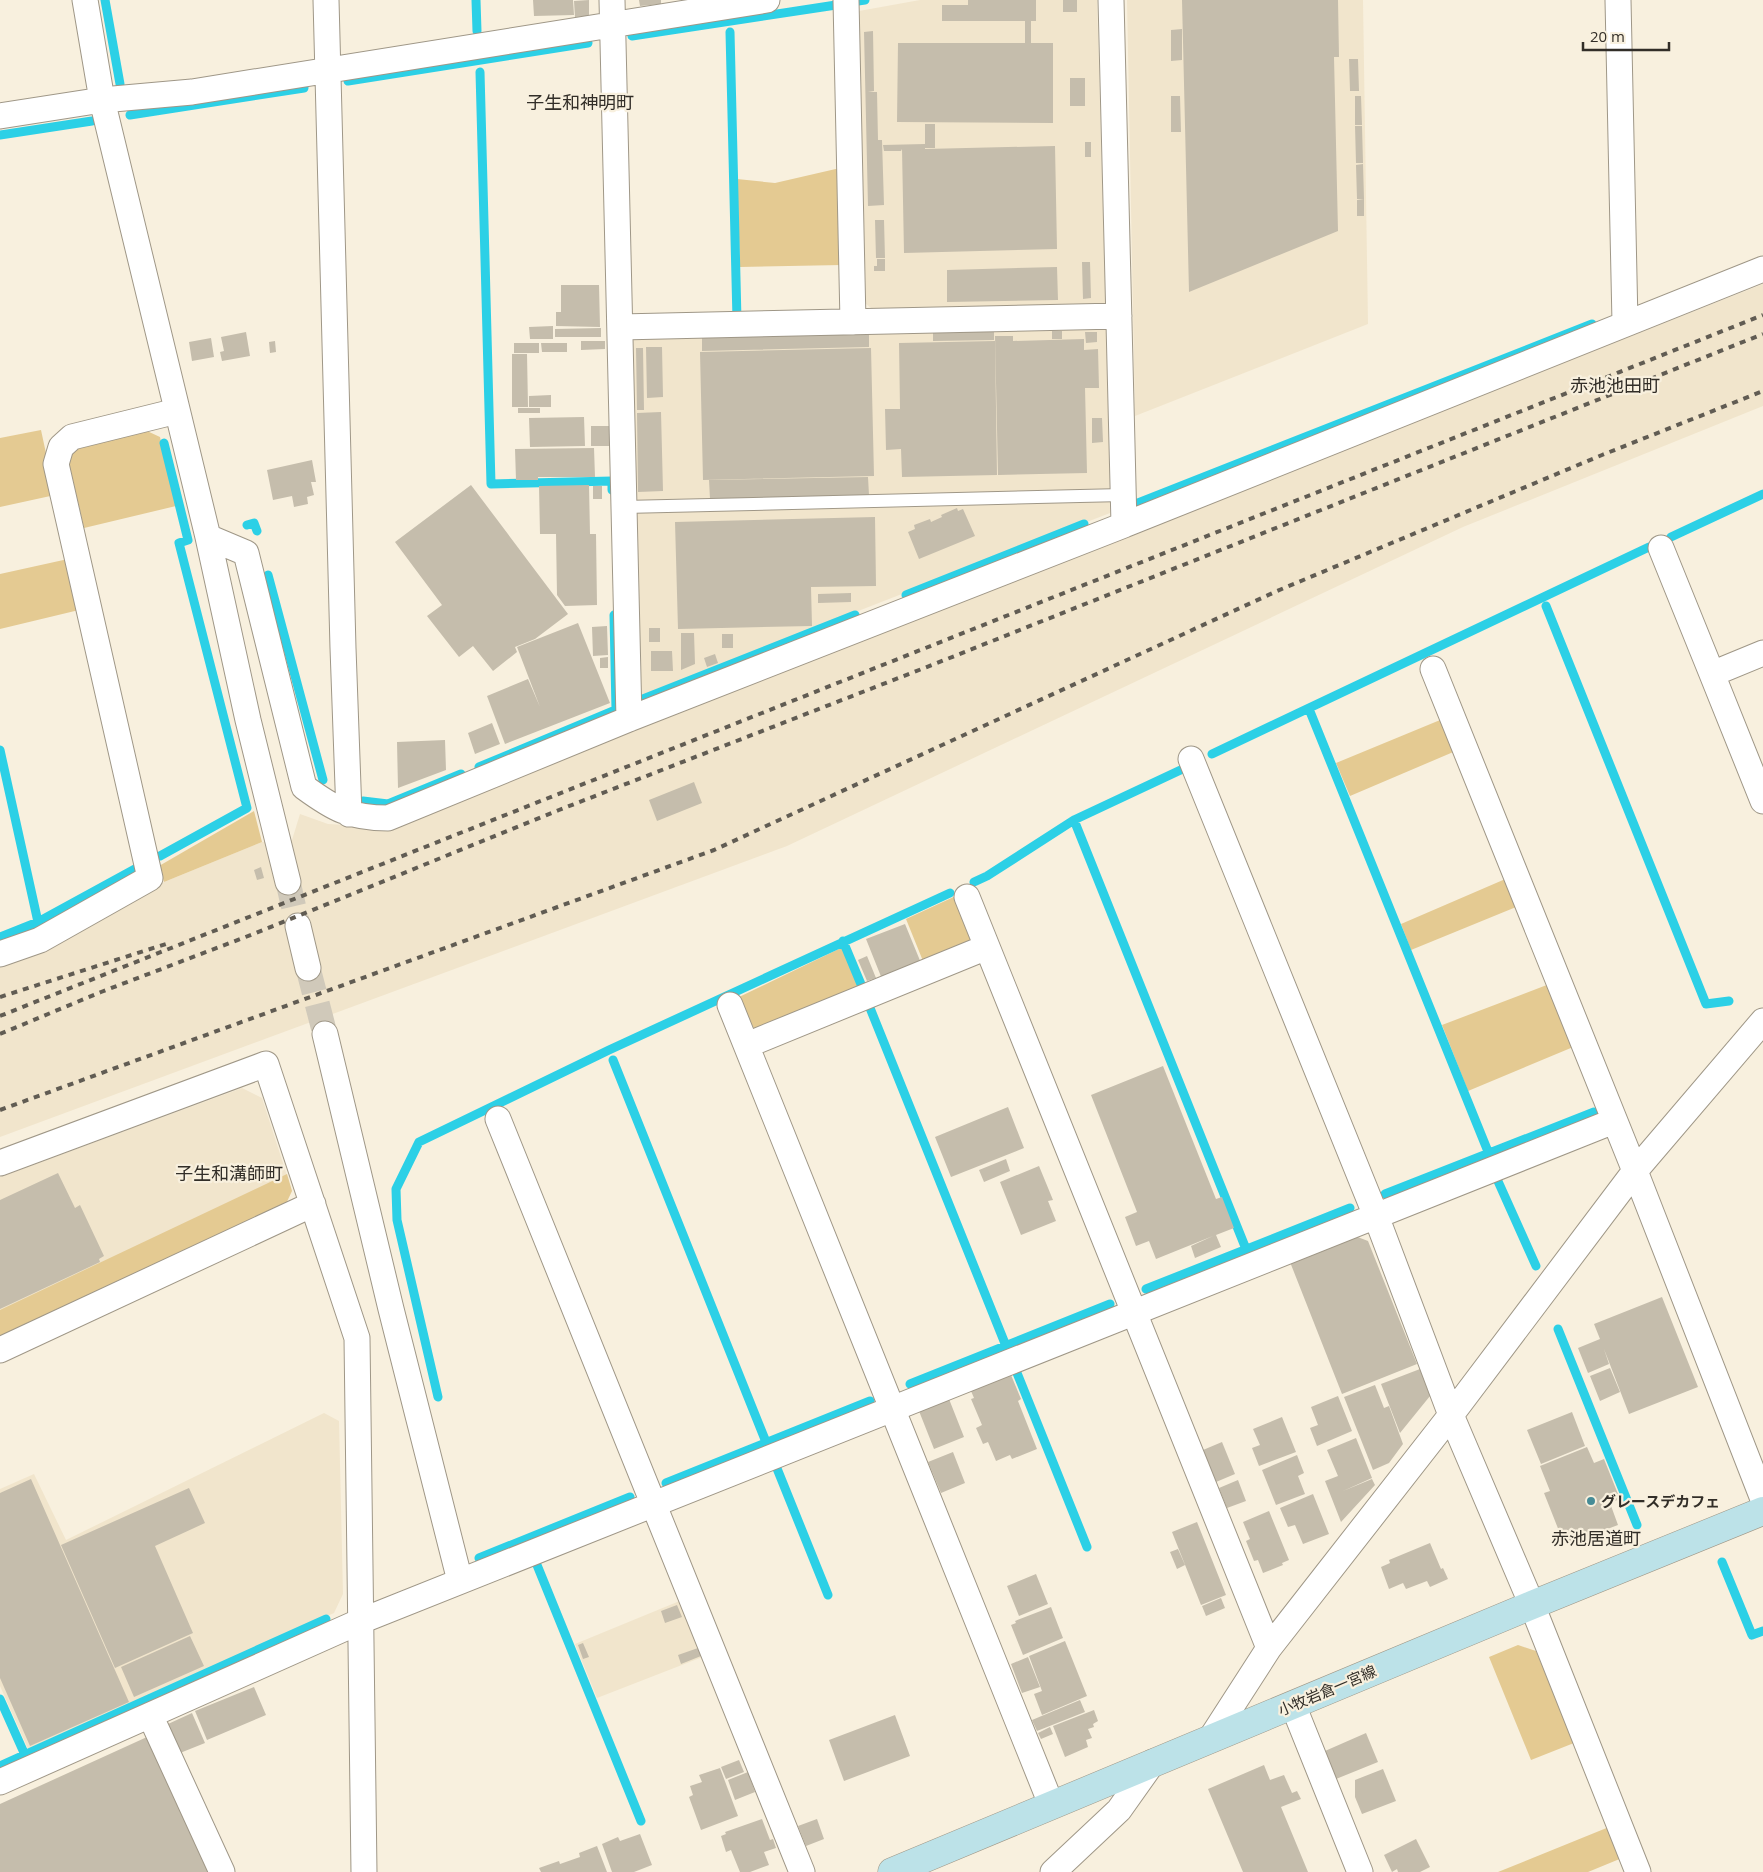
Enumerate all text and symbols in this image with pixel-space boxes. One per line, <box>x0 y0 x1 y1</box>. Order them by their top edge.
scale bar <box>1583 20 1669 52</box>
text: 20 m <box>1590 26 1625 46</box>
district label: 子生和神明町 <box>526 90 634 114</box>
district label: 赤池池田町 <box>1570 373 1660 397</box>
district label: 子生和溝師町 <box>175 1161 283 1185</box>
place label: グレースデカフェ <box>1601 1491 1720 1511</box>
marker: グレースデカフェ <box>1585 1495 1597 1507</box>
district label: 赤池居道町 <box>1551 1526 1641 1550</box>
street label: 小牧岩倉一宮線 <box>1275 1660 1379 1720</box>

